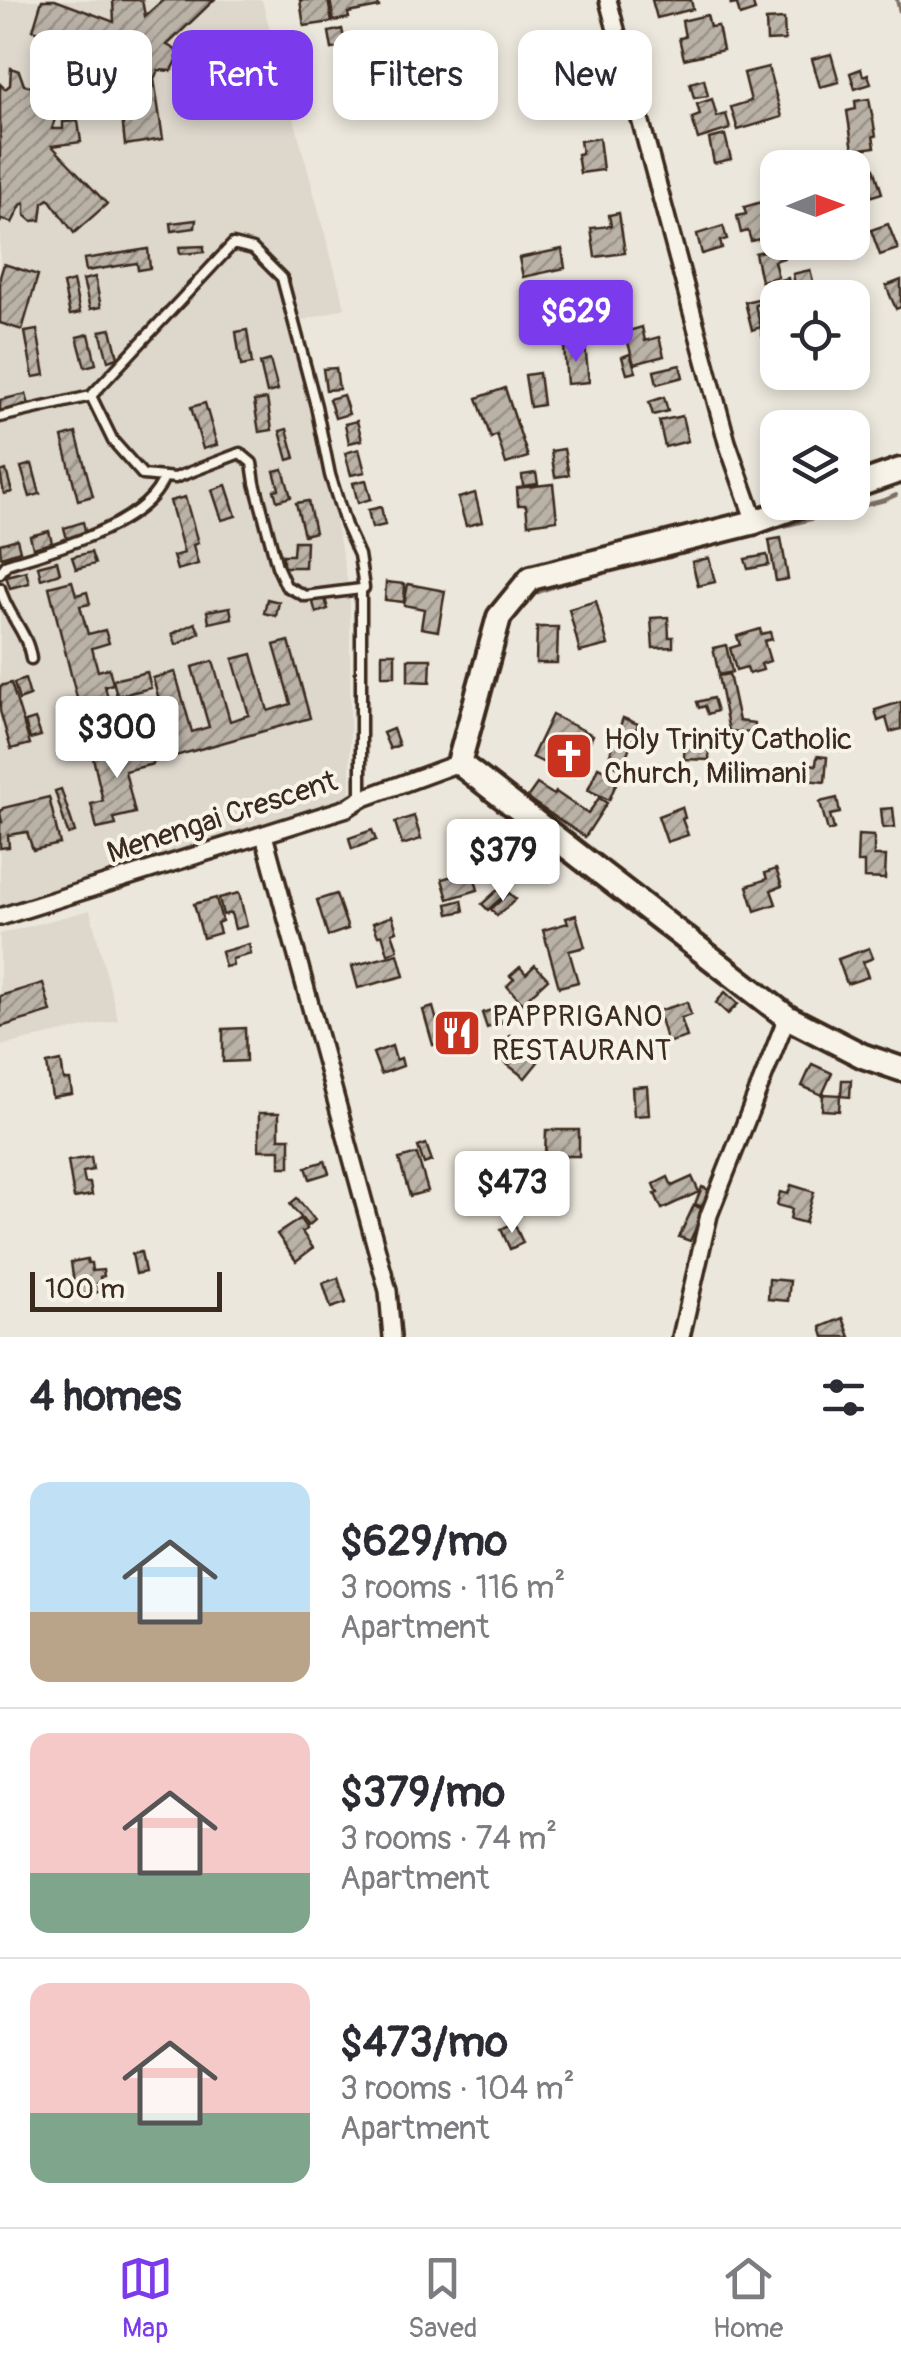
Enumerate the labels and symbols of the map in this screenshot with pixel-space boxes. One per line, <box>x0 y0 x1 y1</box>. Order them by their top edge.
north arrow <box>760 150 870 260</box>
pin: $629 <box>517 280 635 365</box>
pin: $300 <box>58 696 176 781</box>
place label: Holy Trinity Catholic Church, Milimani <box>604 721 852 792</box>
church icon: Holy Trinity Catholic Church, Milimani <box>543 730 595 782</box>
street label: Menengai Crescent <box>102 762 343 872</box>
pin: $379 <box>444 819 562 904</box>
place label: PAPPRIGANO RESTAURANT <box>492 998 671 1069</box>
restaurant icon: PAPPRIGANO RESTAURANT <box>431 1007 483 1059</box>
pin: $473 <box>453 1151 571 1236</box>
scale bar <box>30 1267 222 1312</box>

